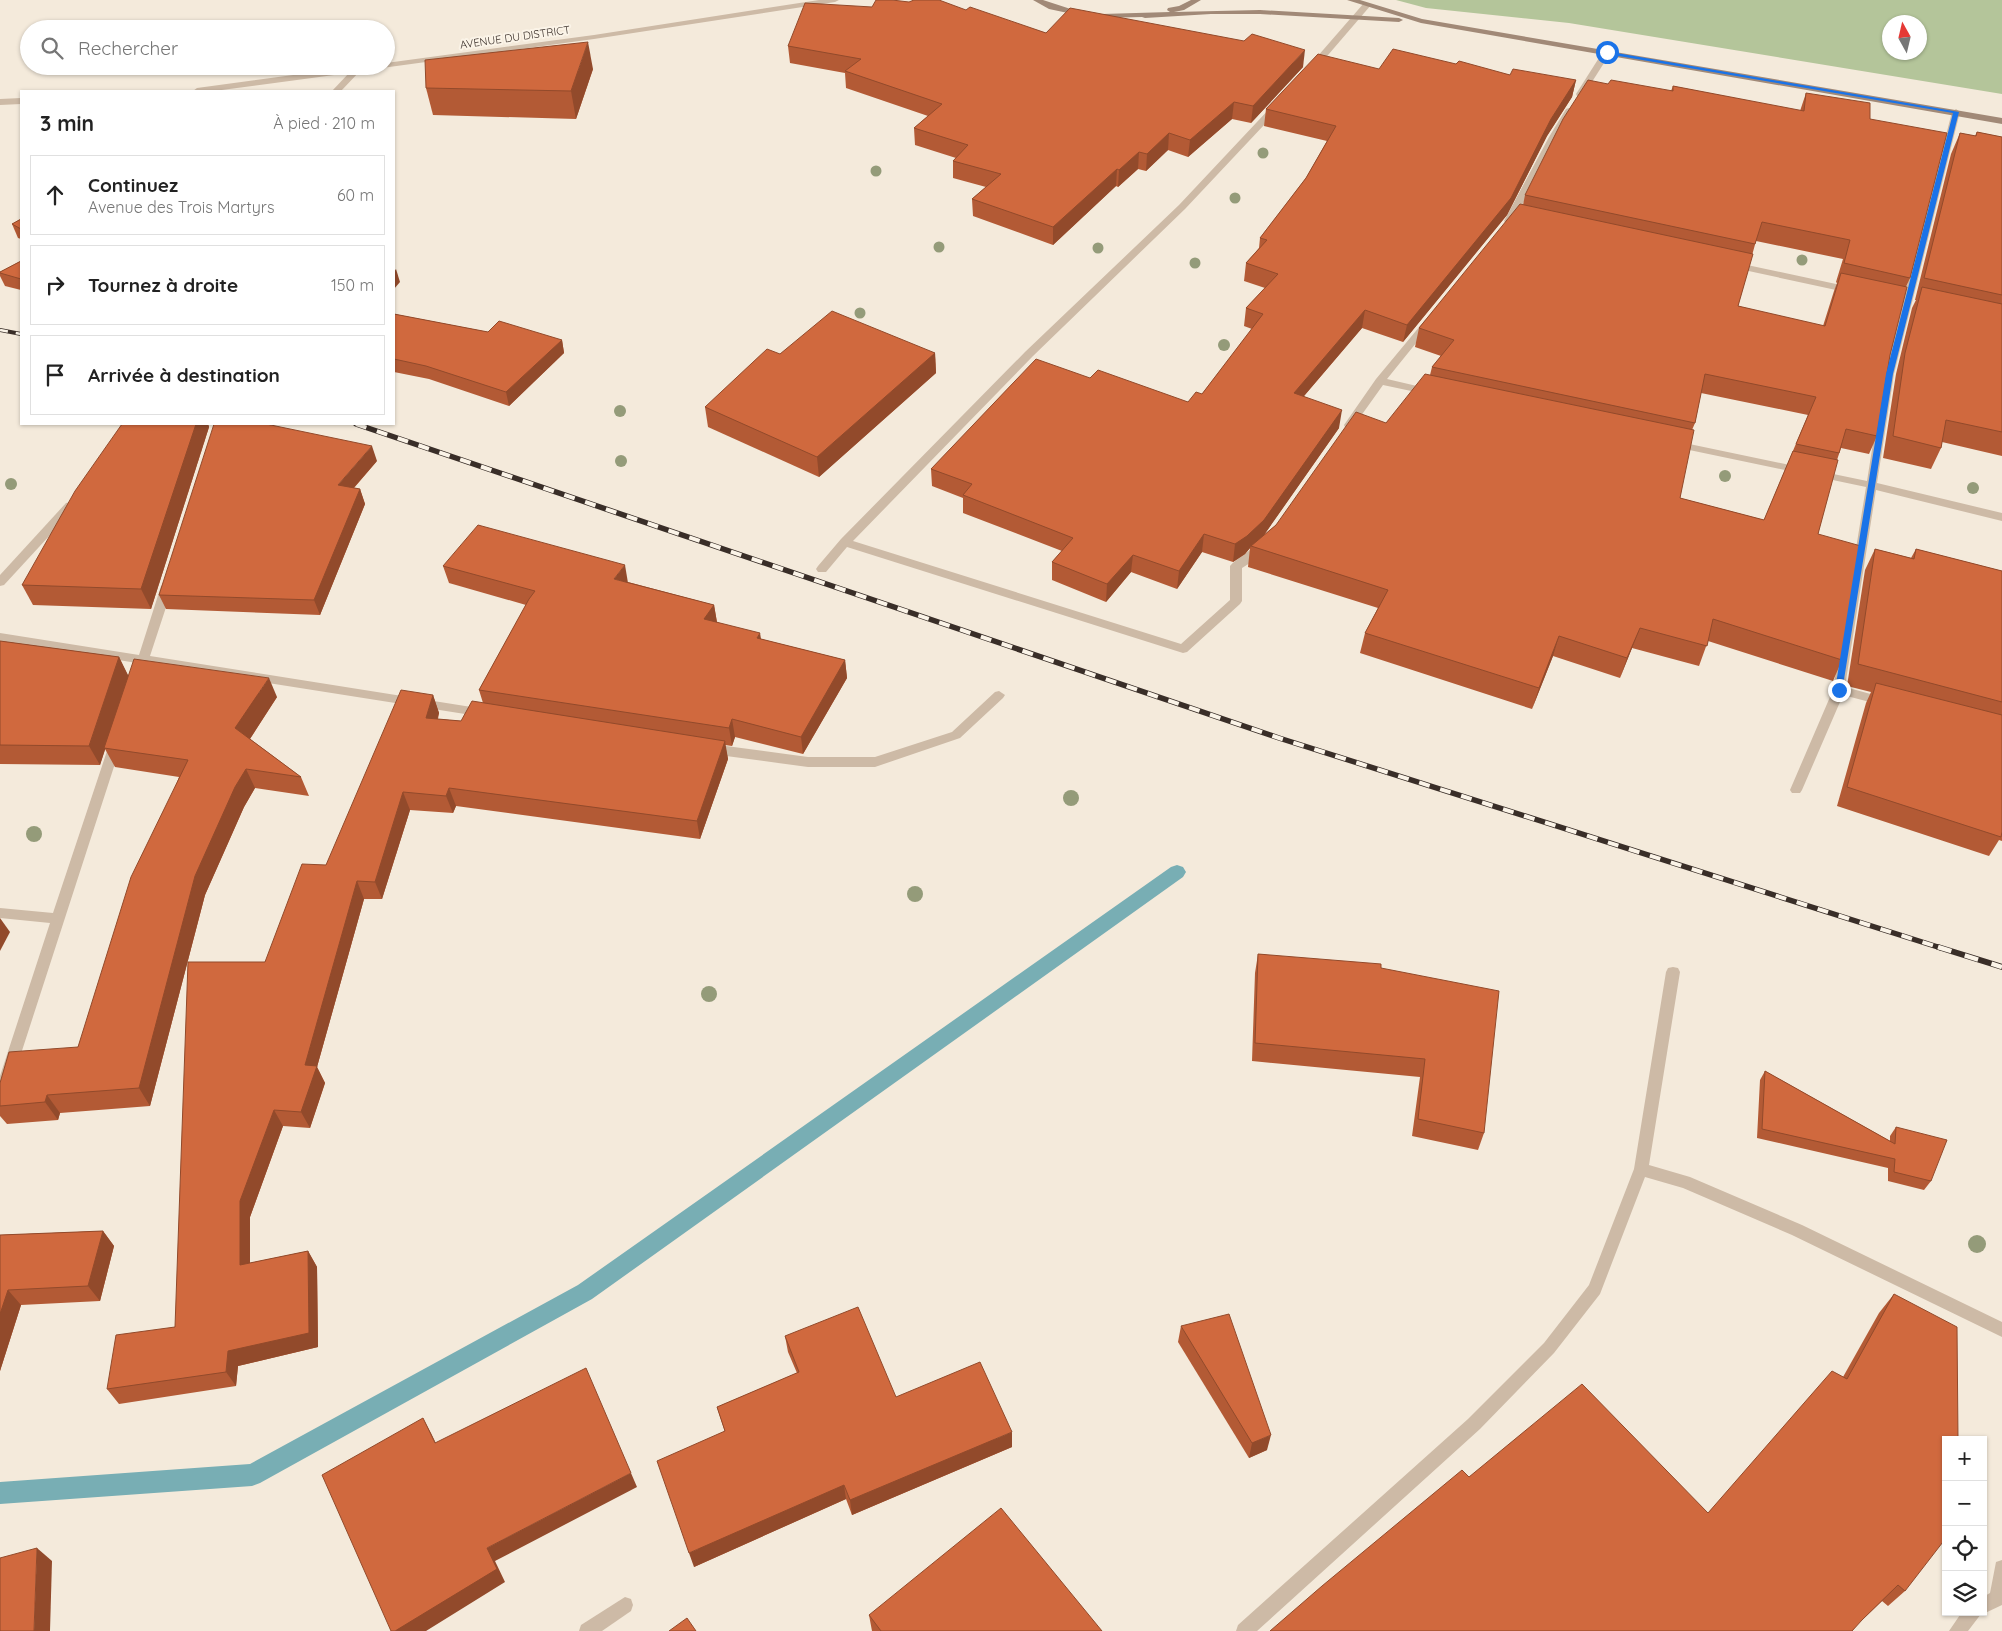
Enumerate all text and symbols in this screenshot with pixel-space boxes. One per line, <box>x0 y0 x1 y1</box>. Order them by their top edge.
north arrow <box>1882 15 1927 60</box>
search box <box>20 20 395 75</box>
street label: AVENUE DU DISTRICT <box>459 22 571 52</box>
icon: search <box>38 34 66 62</box>
text: Rechercher <box>78 36 178 60</box>
route start <box>1596 41 1619 64</box>
text: 3 min <box>40 110 94 136</box>
text: À pied · 210 m <box>273 113 375 133</box>
text: Continuez <box>88 173 178 197</box>
icon: ahead <box>41 181 69 209</box>
text: 60 m <box>337 185 374 205</box>
text: Avenue des Trois Martyrs <box>88 197 274 217</box>
icon: right <box>41 271 69 299</box>
text: Tournez à droite <box>88 273 238 297</box>
text: 150 m <box>331 275 374 295</box>
icon: arrive <box>41 361 69 389</box>
text: Arrivée à destination <box>88 363 280 387</box>
route end <box>1828 679 1851 702</box>
map controls <box>1942 1436 1987 1616</box>
button: + <box>1942 1436 1987 1481</box>
button: − <box>1942 1481 1987 1526</box>
button: locate <box>1942 1526 1987 1571</box>
button: layers <box>1942 1571 1987 1616</box>

